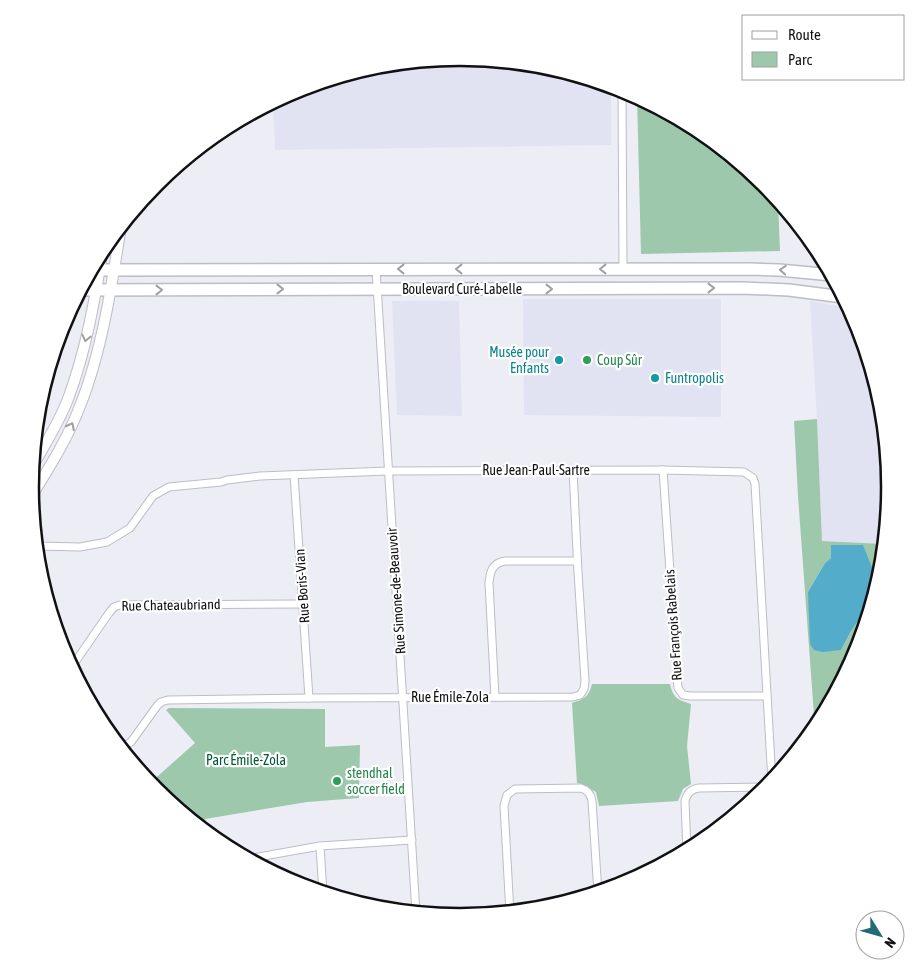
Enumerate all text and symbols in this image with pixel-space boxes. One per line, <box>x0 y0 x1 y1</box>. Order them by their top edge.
legend <box>742 15 905 80</box>
text: Route <box>788 26 821 43</box>
text: Parc <box>788 51 812 68</box>
one-way arrow <box>397 264 404 274</box>
one-way arrow <box>455 264 462 274</box>
one-way arrow <box>599 264 607 274</box>
one-way arrow <box>779 265 787 276</box>
street label: Boulevard Curé-Labelle <box>402 281 522 297</box>
one-way arrow <box>708 283 715 293</box>
one-way arrow <box>276 284 284 294</box>
one-way arrow <box>545 284 553 294</box>
one-way arrow <box>155 285 163 295</box>
one-way arrow <box>81 333 92 342</box>
place label: Musée pour Enfants <box>489 344 550 376</box>
place label: Coup Sûr <box>597 352 643 368</box>
marker: Musée pour Enfants <box>553 354 565 366</box>
marker: Coup Sûr <box>581 354 593 366</box>
place label: Funtropolis <box>665 370 724 386</box>
marker: Funtropolis <box>649 372 661 384</box>
one-way arrow <box>65 422 75 431</box>
street label: Rue Jean-Paul-Sartre <box>482 462 590 478</box>
street label: Rue Simone-de-Beauvoir <box>384 526 408 655</box>
street label: Rue Boris-Vian <box>291 548 313 624</box>
street label: Rue François Rabelais <box>661 569 685 681</box>
street label: Rue Chateaubriand <box>121 596 221 614</box>
street label: Rue Émile-Zola <box>411 689 489 705</box>
park label: Parc Émile-Zola <box>206 752 286 768</box>
place label: stendhal soccer field <box>347 765 405 797</box>
marker: stendhal soccer field <box>331 775 343 787</box>
north arrow <box>855 910 905 960</box>
text: N <box>882 935 899 951</box>

